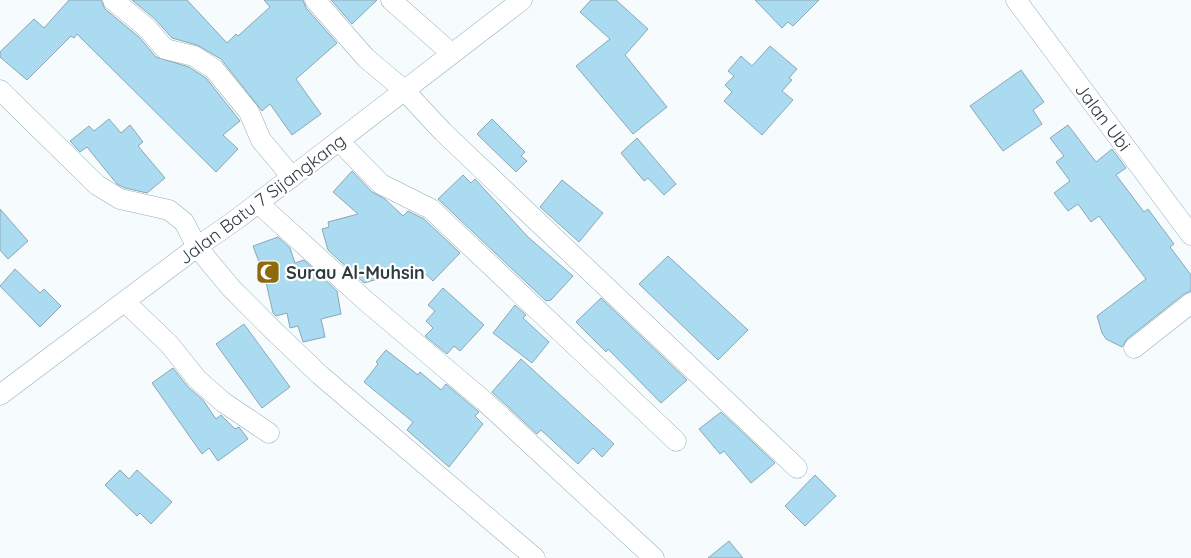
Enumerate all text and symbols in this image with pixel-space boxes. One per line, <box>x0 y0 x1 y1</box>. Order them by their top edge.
street label: Jalan Ubi <box>1070 78 1136 156</box>
street label: Jalan Batu 7 Sijangkang <box>174 129 350 269</box>
mosque icon: Surau Al-Muhsin <box>255 259 281 285</box>
place label: Surau Al-Muhsin <box>286 261 425 284</box>

